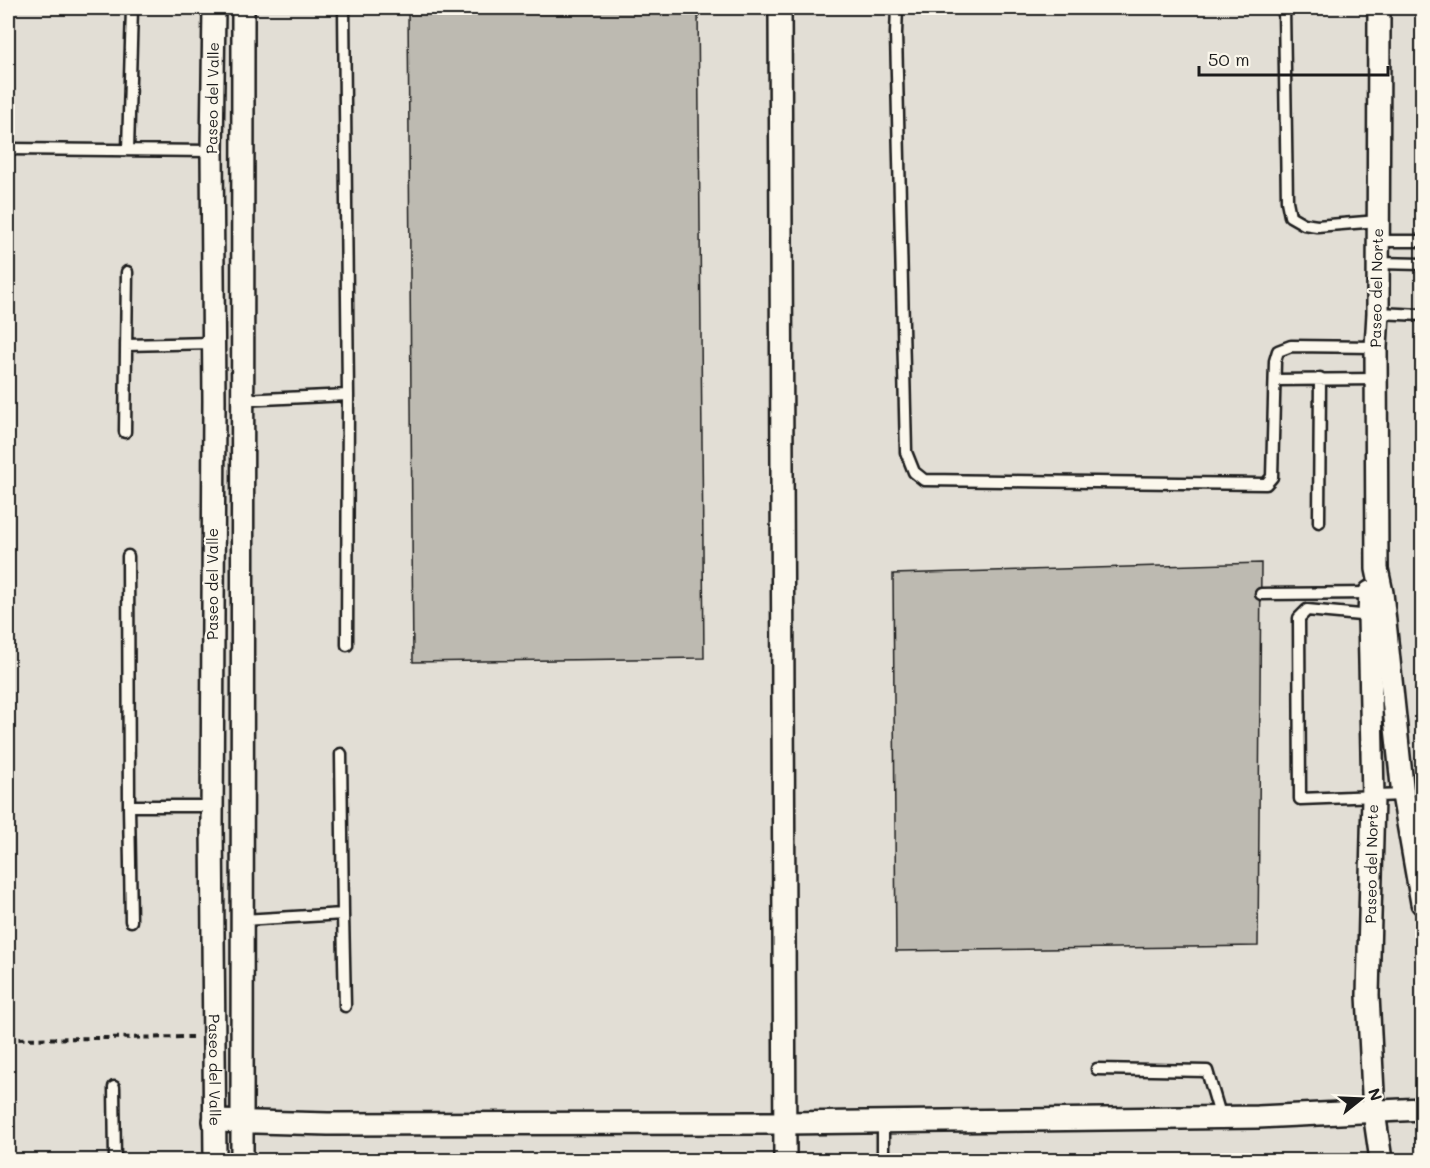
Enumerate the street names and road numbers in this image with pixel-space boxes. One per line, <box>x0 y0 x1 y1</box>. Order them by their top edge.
street label: Paseo del Valle <box>201 42 223 154</box>
street label: Paseo del Norte <box>1365 228 1387 348</box>
street label: Paseo del Valle <box>202 528 222 640</box>
street label: Paseo del Norte <box>1360 804 1382 924</box>
street label: Paseo del Valle <box>205 1014 226 1126</box>

